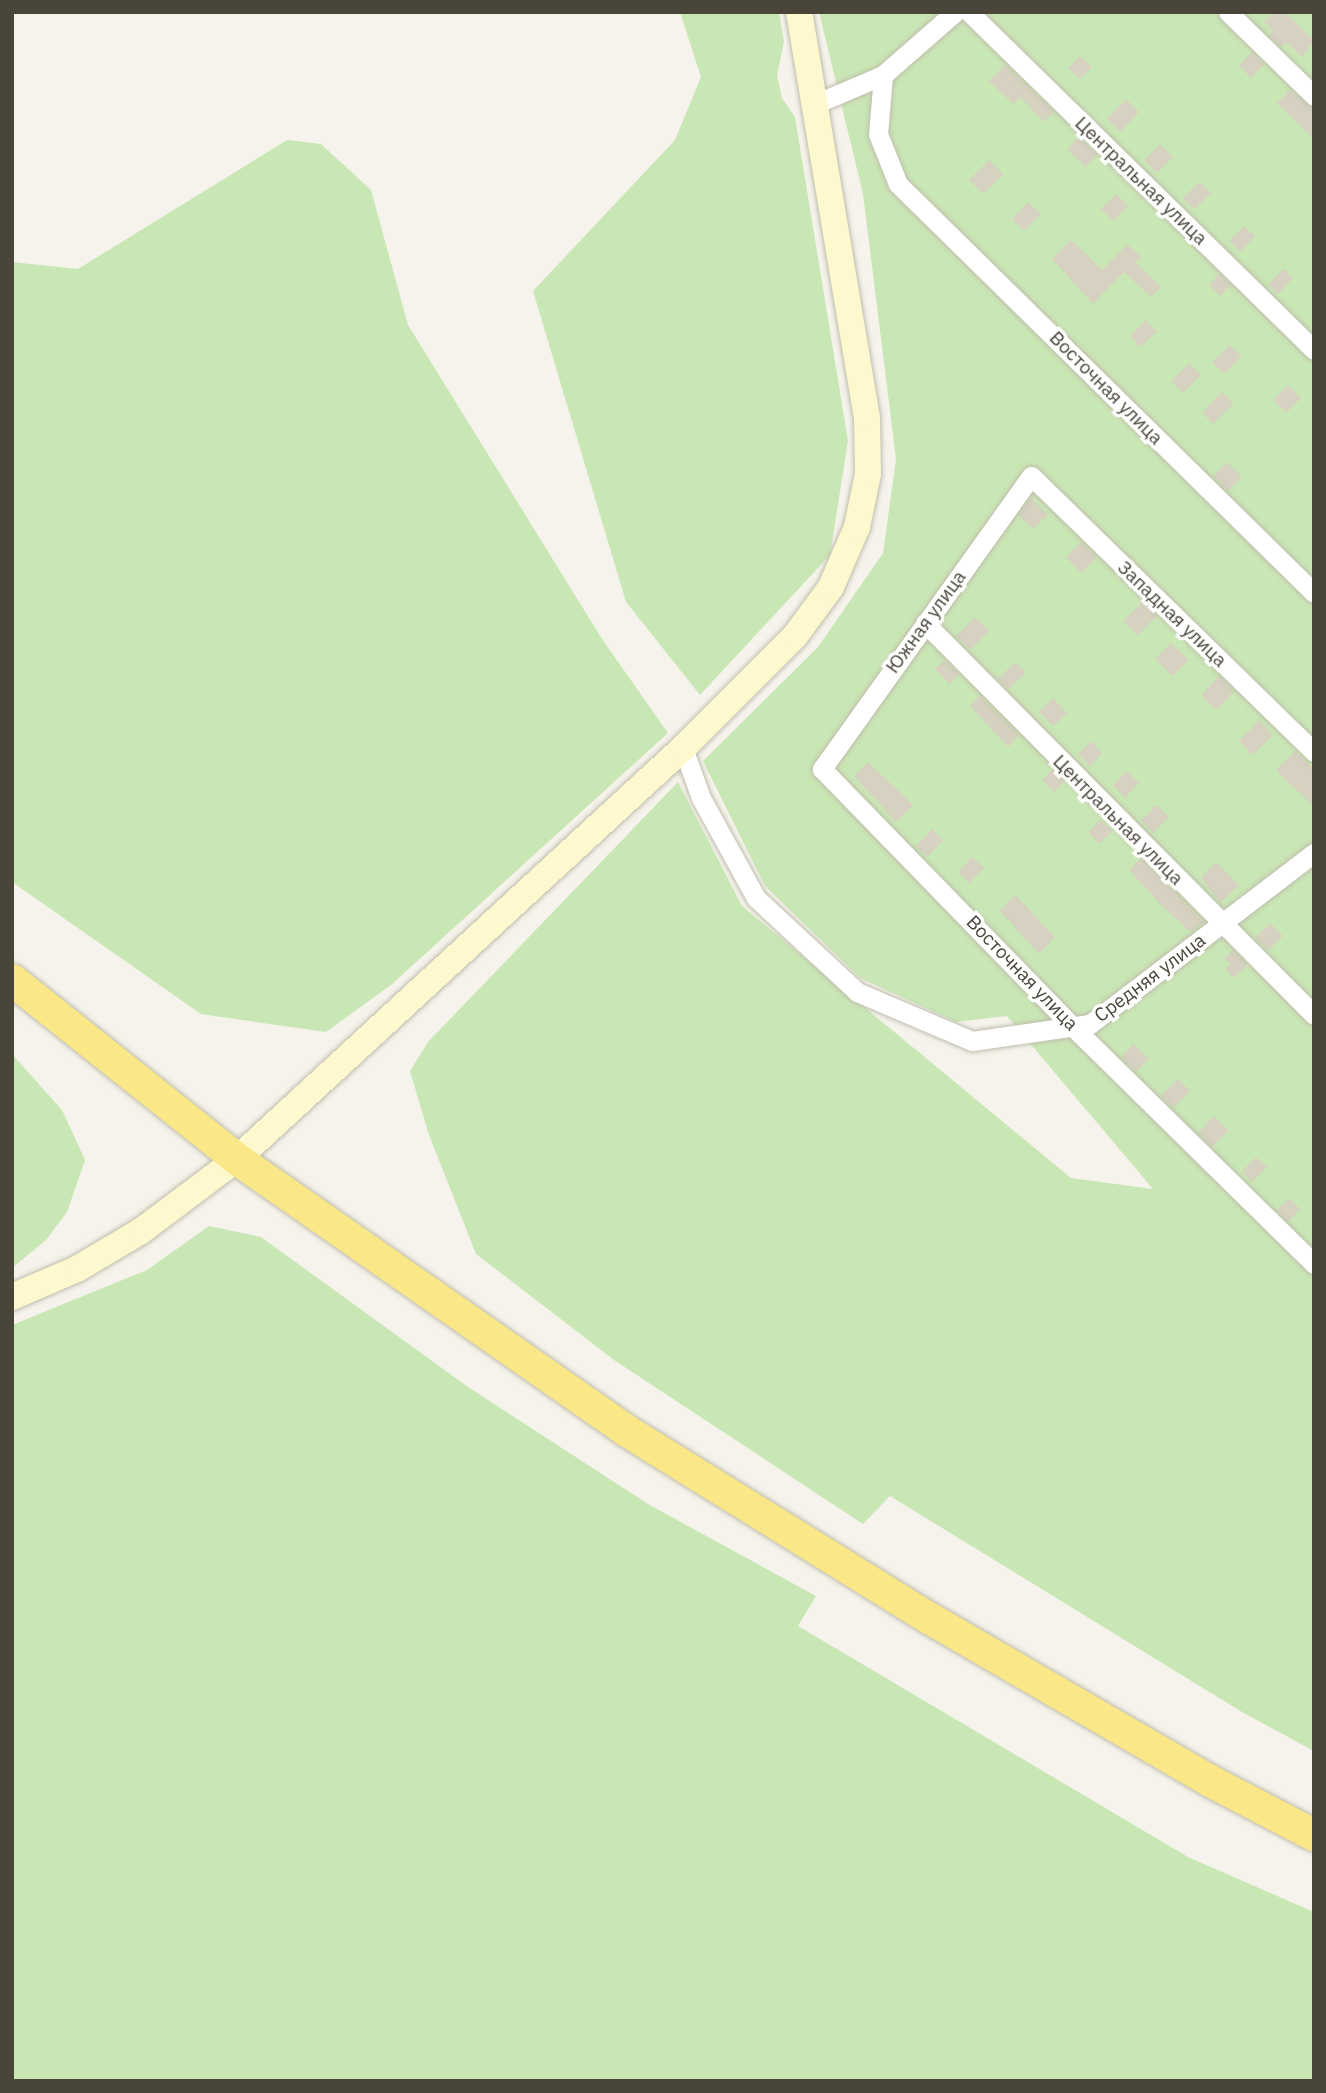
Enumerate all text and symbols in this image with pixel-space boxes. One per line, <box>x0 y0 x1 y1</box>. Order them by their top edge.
street label: Центральная улица <box>1070 112 1212 250</box>
street label: Восточная улица <box>1045 327 1167 449</box>
street label: Западная улица <box>1113 556 1231 672</box>
street label: Южная улица <box>881 566 971 678</box>
street label: Центральная улица <box>1048 750 1188 890</box>
street label: Восточная улица <box>961 911 1083 1035</box>
street label: Средняя улица <box>1090 929 1210 1027</box>

